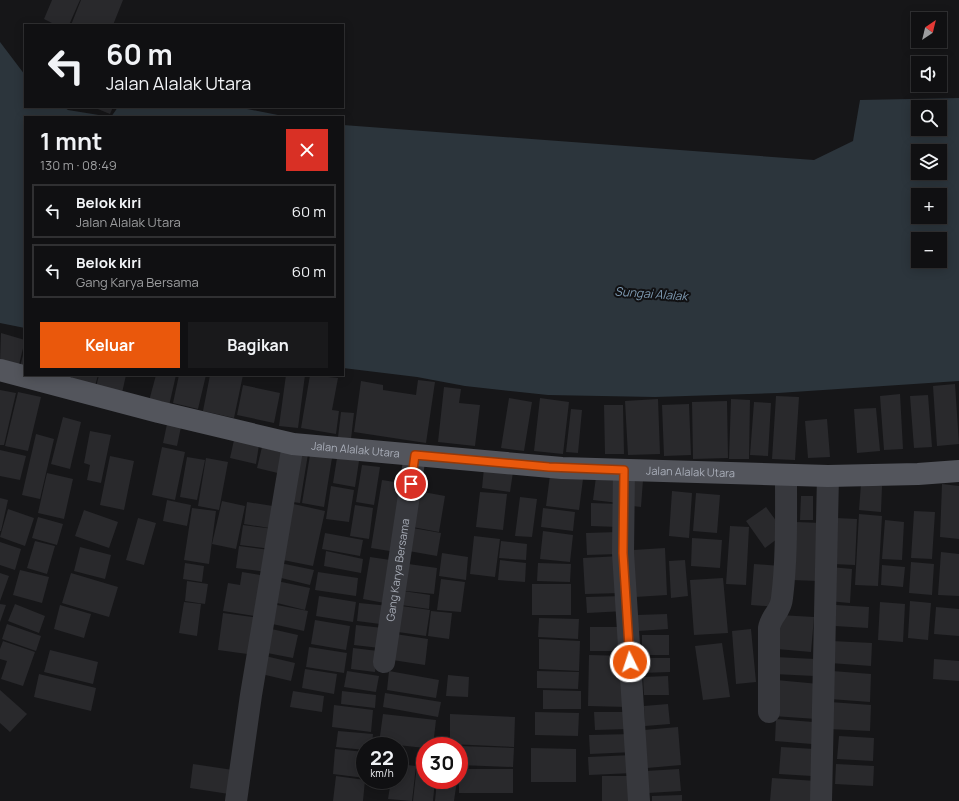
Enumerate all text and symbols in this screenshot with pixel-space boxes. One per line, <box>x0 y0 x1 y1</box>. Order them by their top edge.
north arrow <box>911 12 947 48</box>
map controls <box>911 12 947 268</box>
text: 60 m <box>106 35 173 73</box>
icon: left <box>40 40 92 92</box>
button: sound <box>911 56 947 92</box>
text: Jalan Alalak Utara <box>106 71 251 95</box>
button: search <box>911 100 947 136</box>
text: 1 mnt <box>40 124 102 157</box>
button: close <box>286 129 328 171</box>
button: layers <box>911 144 947 180</box>
text: 130 m · 08:49 <box>40 156 117 174</box>
button: + <box>911 188 947 224</box>
text: Belok kiri <box>76 192 142 213</box>
icon: left <box>42 200 64 222</box>
text: 60 m <box>292 201 326 222</box>
text: Jalan Alalak Utara <box>76 213 181 231</box>
button: − <box>911 232 947 268</box>
text: Belok kiri <box>76 252 142 273</box>
icon: left <box>42 260 64 282</box>
text: 60 m <box>292 261 326 282</box>
text: Gang Karya Bersama <box>76 273 199 291</box>
water label: Sungai Alalak <box>614 282 690 305</box>
button: Keluar <box>40 322 180 368</box>
button: Bagikan <box>188 322 328 368</box>
street label: Jalan Alalak Utara <box>311 438 401 461</box>
street label: Jalan Alalak Utara <box>646 463 735 480</box>
pin <box>394 467 428 501</box>
icon: arrive <box>400 473 422 495</box>
street label: Gang Karya Bersama <box>382 517 412 622</box>
position arrow <box>609 641 651 683</box>
speed limit sign: 30 <box>416 737 468 789</box>
text: 22 <box>370 744 394 771</box>
text: km/h <box>370 766 394 780</box>

